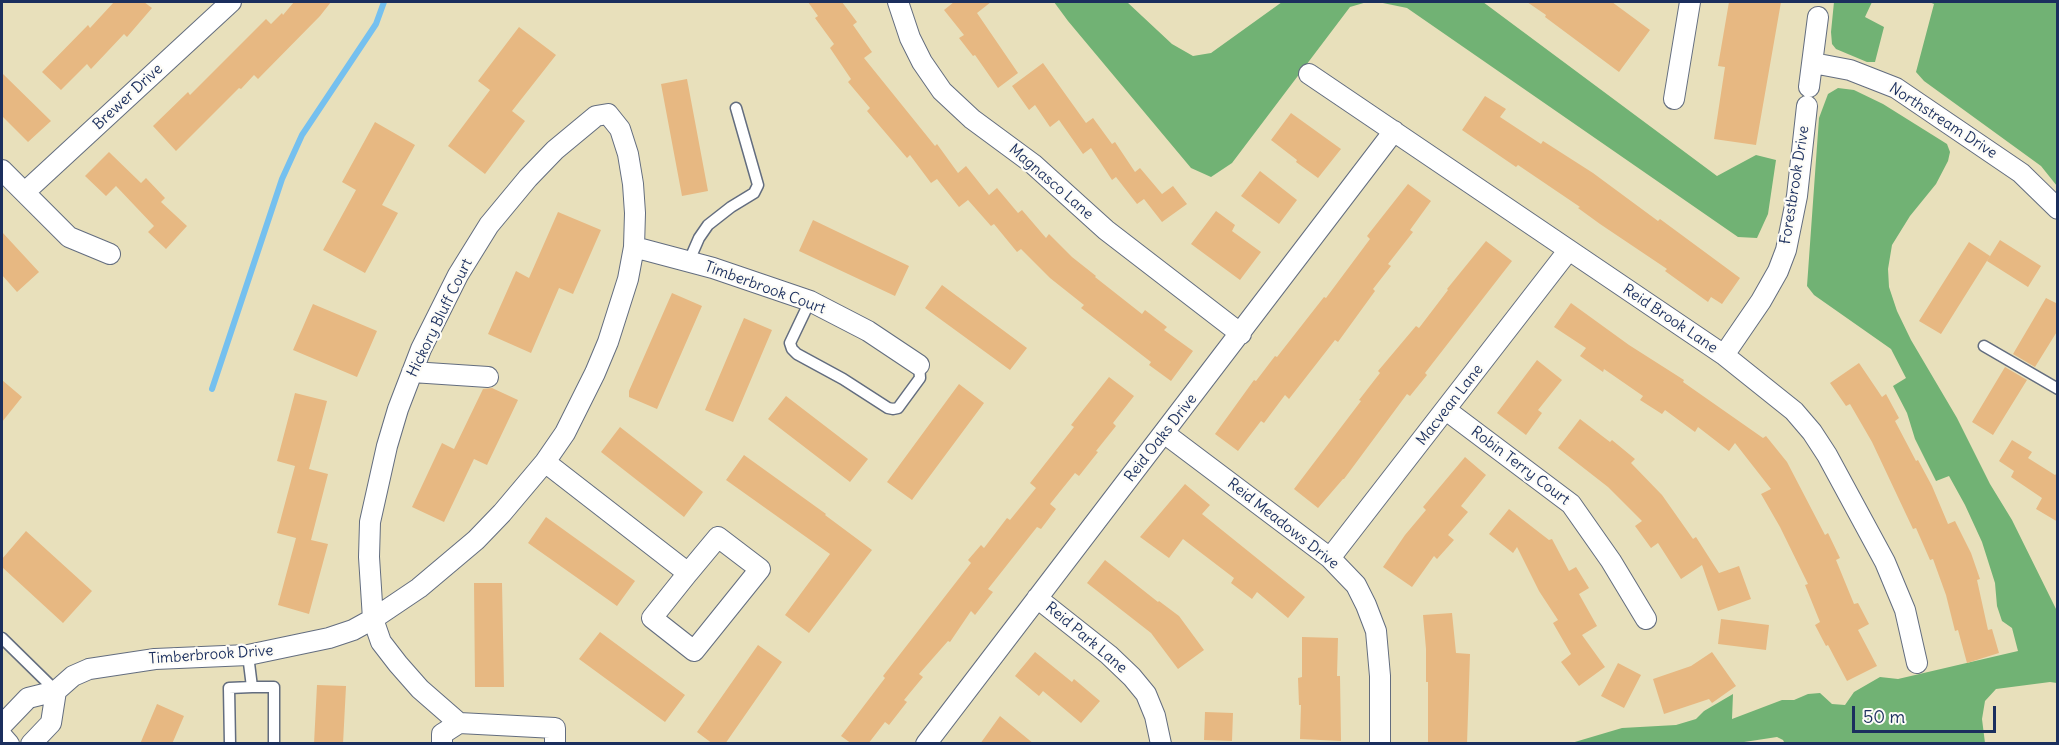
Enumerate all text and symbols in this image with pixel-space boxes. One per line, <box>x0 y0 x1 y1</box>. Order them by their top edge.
street label: Brewer Drive <box>89 60 167 134</box>
street label: Northstream Drive <box>1886 79 2000 163</box>
street label: Forestbrook Drive <box>1777 124 1813 246</box>
street label: Magnasco Lane <box>1005 140 1097 224</box>
street label: Hickory Bluff Court <box>404 256 476 380</box>
street label: Timberbrook Court <box>702 258 828 318</box>
street label: Reid Brook Lane <box>1619 281 1721 357</box>
street label: Macvean Lane <box>1413 361 1487 449</box>
street label: Reid Oaks Drive <box>1121 390 1201 486</box>
street label: Robin Terry Court <box>1467 423 1573 509</box>
street label: Reid Meadows Drive <box>1224 475 1342 573</box>
street label: Reid Park Lane <box>1042 599 1130 677</box>
street label: Timberbrook Drive <box>148 642 274 668</box>
scale bar <box>1855 694 1999 732</box>
text: 50 m <box>1863 705 1905 728</box>

